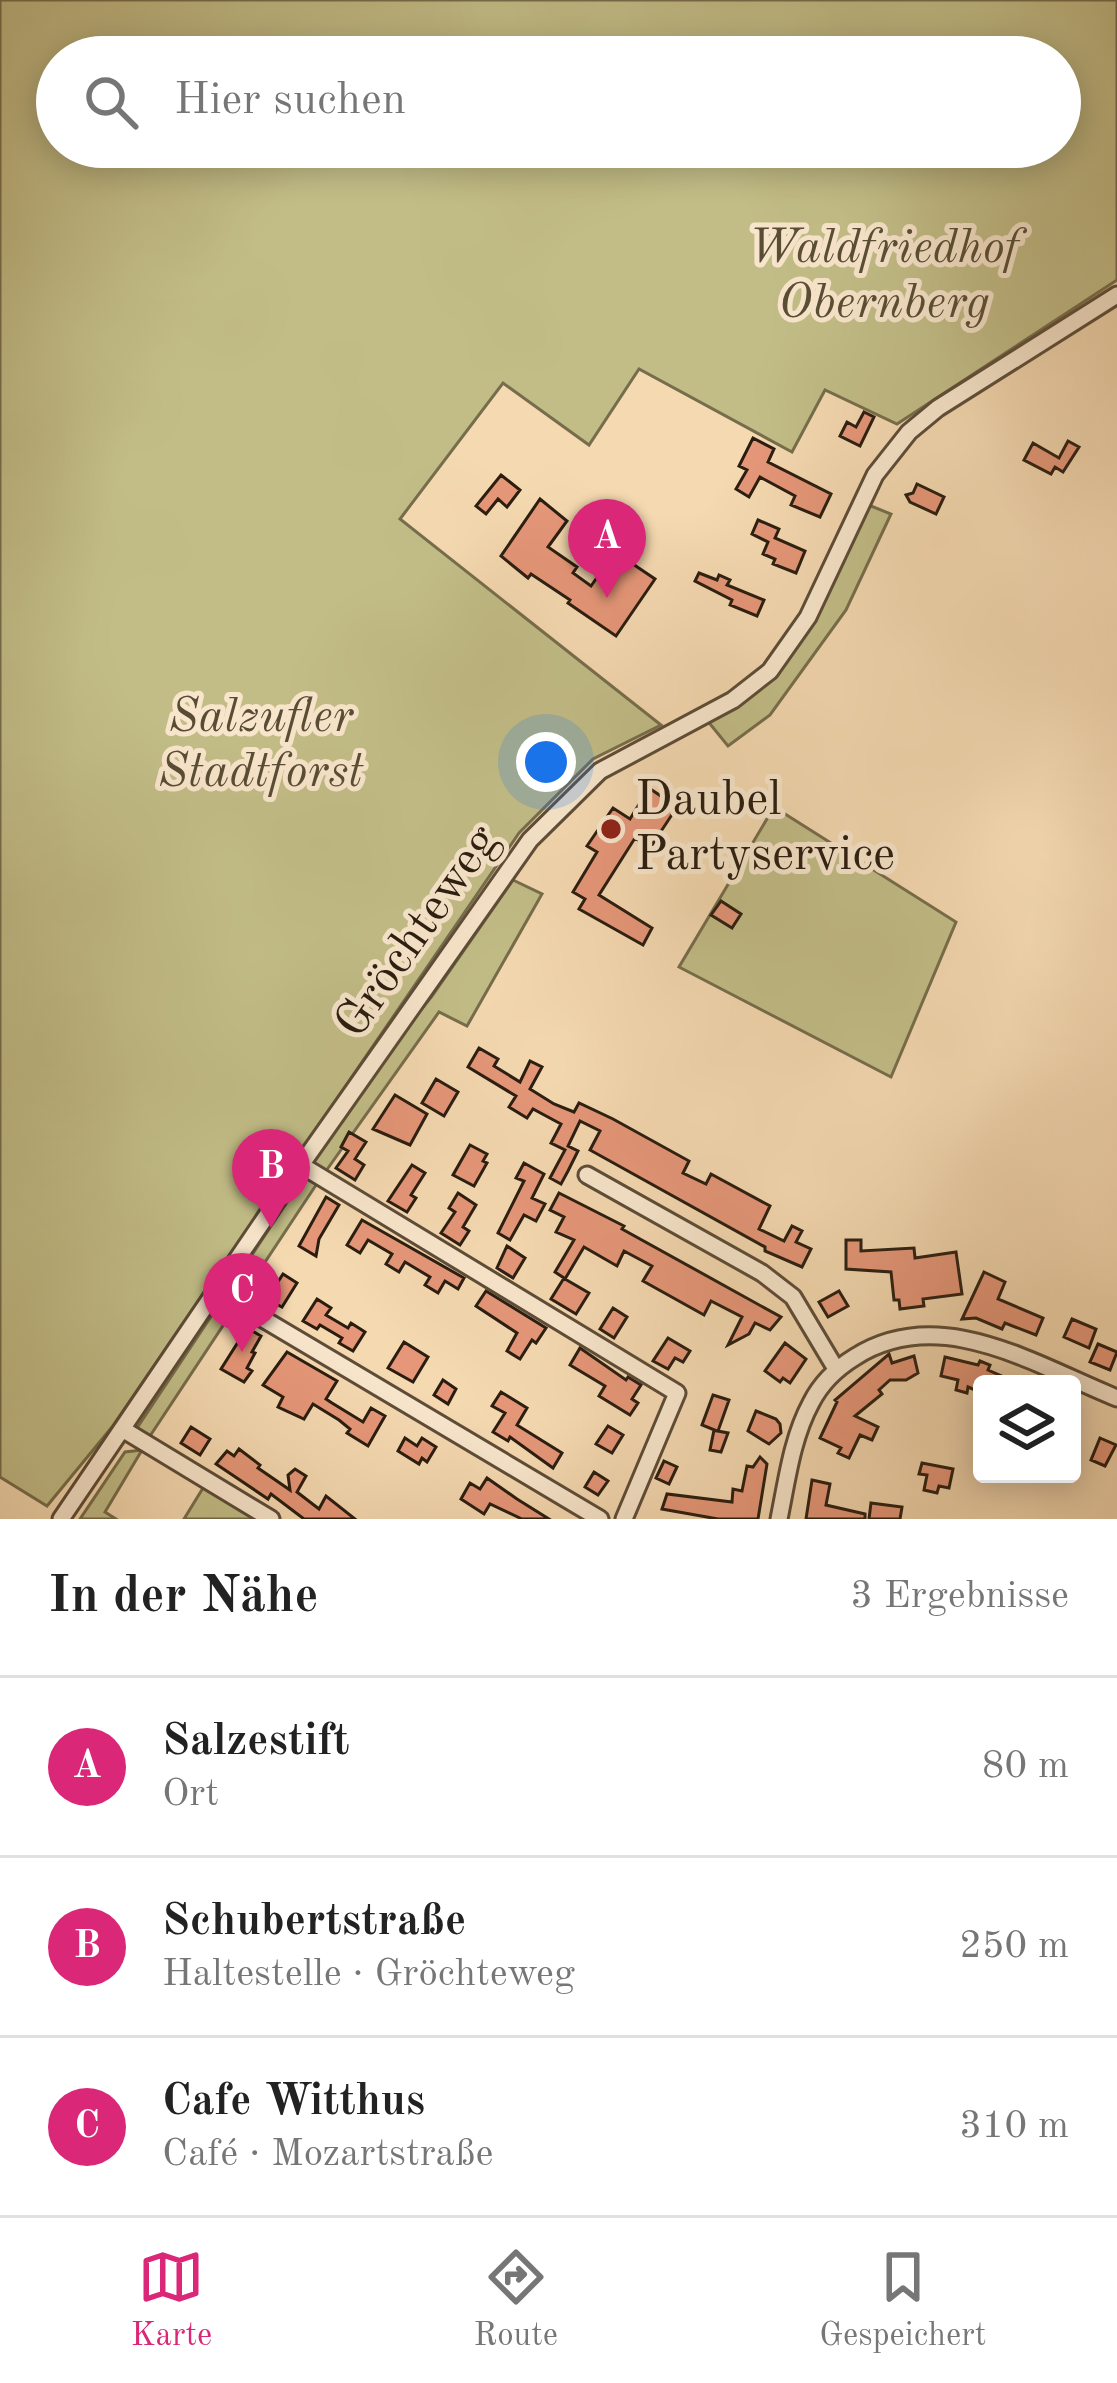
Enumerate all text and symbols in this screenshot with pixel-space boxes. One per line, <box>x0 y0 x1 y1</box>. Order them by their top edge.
search box <box>36 36 1081 168</box>
icon: search <box>78 69 144 135</box>
text: Hier suchen <box>174 79 406 124</box>
park label: Waldfriedhof Obernberg <box>748 225 1028 328</box>
pin: A <box>568 499 646 598</box>
park label: Salzufler Stadtforst <box>158 694 364 797</box>
your location <box>516 732 576 792</box>
place label: Daubel Partyservice <box>635 777 895 880</box>
marker: Daubel Partyservice <box>598 816 624 842</box>
street label: Gröchteweg <box>328 817 509 1047</box>
pin: B <box>232 1129 310 1228</box>
pin: C <box>203 1253 281 1352</box>
map controls <box>973 1375 1081 1483</box>
button: layers <box>973 1375 1081 1483</box>
text: In der Nähe <box>48 1572 319 1623</box>
text: 3 Ergebnisse <box>850 1577 1069 1616</box>
text: Salzestift <box>162 1720 350 1765</box>
text: A <box>72 1747 102 1786</box>
text: 80 m <box>982 1747 1069 1786</box>
text: Ort <box>162 1775 219 1814</box>
text: Schubertstraße <box>162 1900 466 1945</box>
text: B <box>73 1927 101 1966</box>
text: 250 m <box>959 1927 1069 1966</box>
text: Haltestelle · Gröchteweg <box>162 1955 575 1994</box>
text: Cafe Witthus <box>162 2080 425 2125</box>
text: C <box>74 2107 100 2146</box>
text: 310 m <box>959 2107 1069 2146</box>
text: Café · Mozartstraße <box>162 2135 493 2174</box>
tab: Karte <box>131 2244 212 2357</box>
tab: Route <box>474 2244 558 2357</box>
tab: Gespeichert <box>819 2244 986 2357</box>

